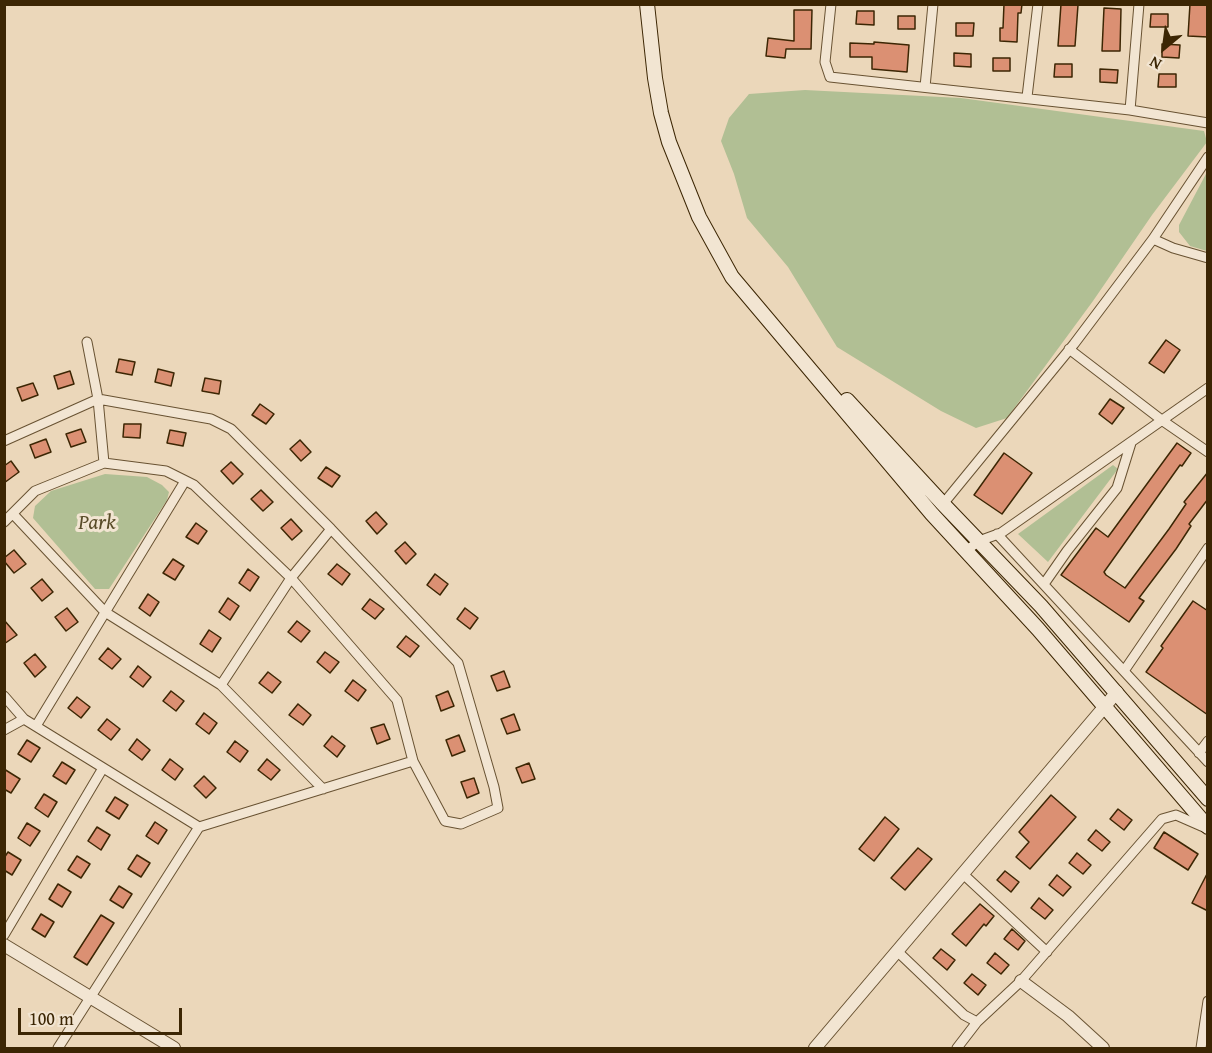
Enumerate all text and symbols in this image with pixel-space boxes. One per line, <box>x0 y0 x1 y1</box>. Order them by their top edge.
north arrow <box>1134 18 1194 78</box>
text: N <box>1145 51 1166 77</box>
park label: Park <box>78 511 116 537</box>
scale bar <box>21 996 184 1034</box>
text: 100 m <box>29 1005 74 1032</box>

